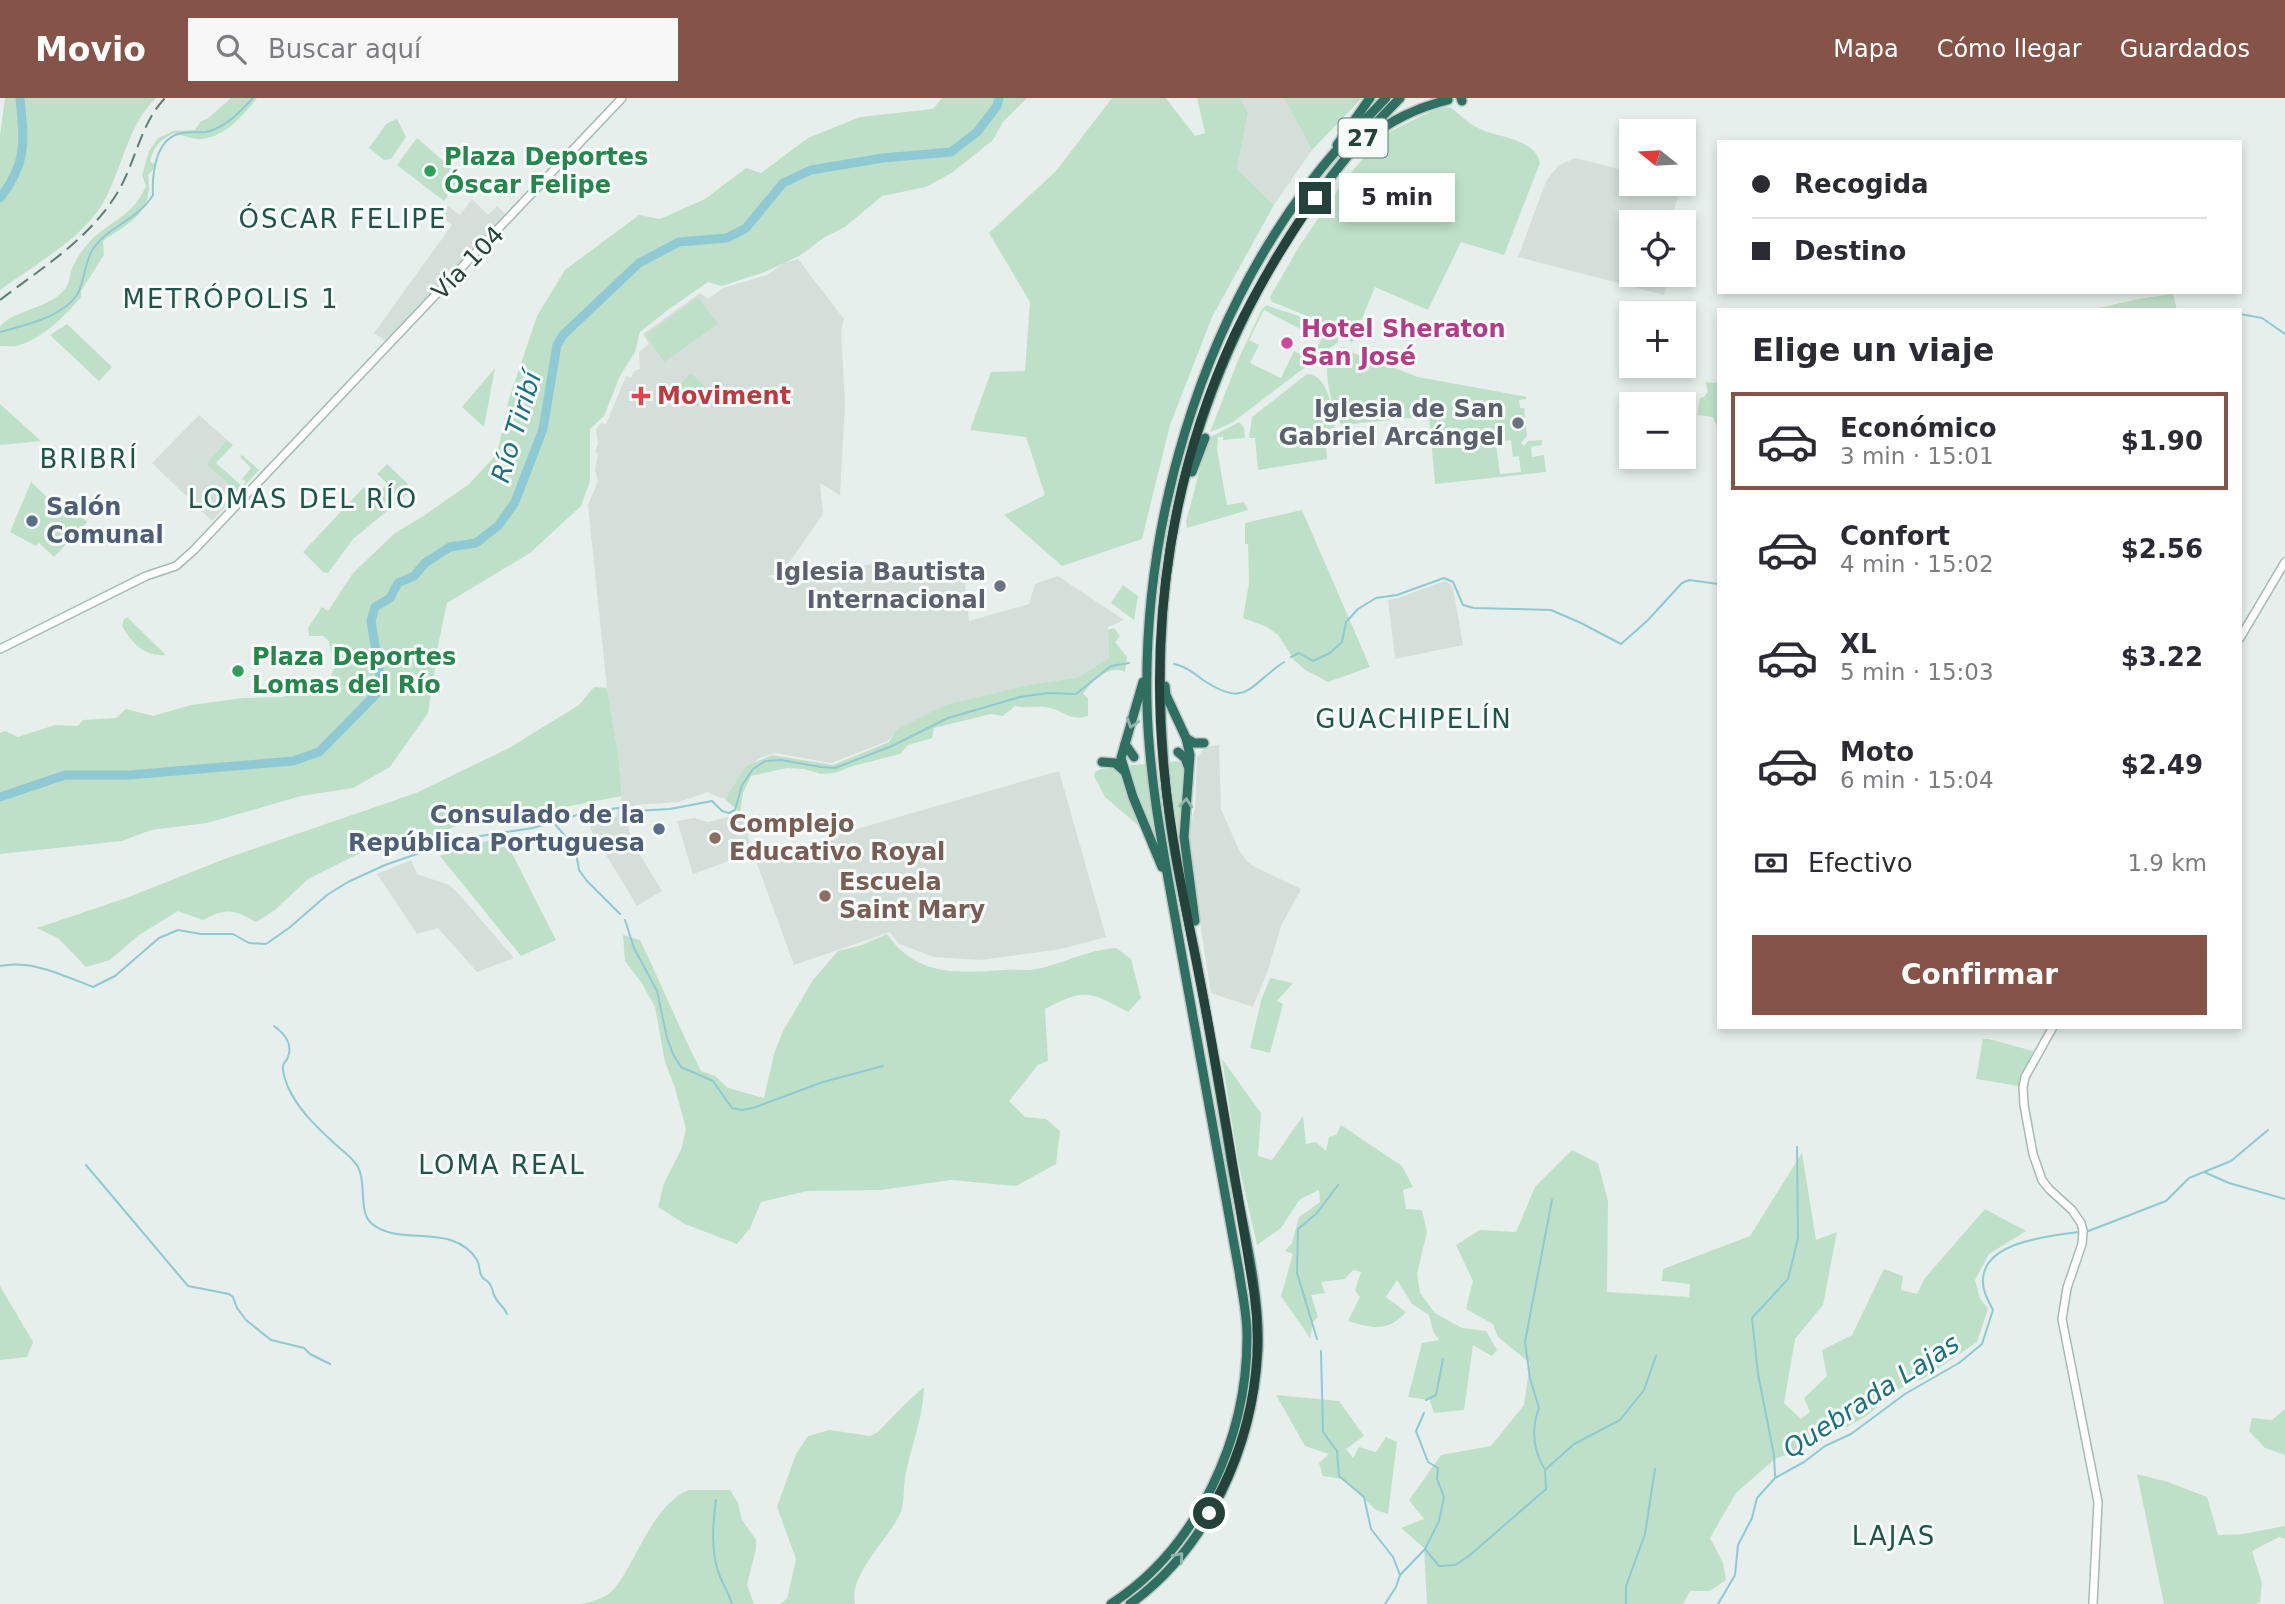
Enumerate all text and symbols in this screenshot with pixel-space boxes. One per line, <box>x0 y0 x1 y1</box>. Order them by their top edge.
search box <box>188 18 678 81</box>
text: Movio <box>35 30 146 69</box>
icon: search <box>212 30 250 68</box>
text: Buscar aquí <box>268 34 421 64</box>
text: Mapa <box>1833 35 1899 63</box>
text: Cómo llegar <box>1937 35 2082 63</box>
text: Guardados <box>2120 35 2250 63</box>
road number: 27 <box>1338 118 1388 158</box>
north arrow <box>1619 119 1696 196</box>
map controls <box>1619 119 1696 469</box>
place label: Plaza Deportes Óscar Felipe <box>444 143 648 199</box>
marker: Plaza Deportes Óscar Felipe <box>422 163 438 179</box>
text: Recogida <box>1794 169 1929 199</box>
callout: 5 min <box>1340 174 1455 222</box>
route end <box>1299 182 1331 214</box>
text: 5 min <box>1361 184 1433 210</box>
district label: ÓSCAR FELIPE <box>239 203 447 234</box>
button: locate <box>1619 210 1696 287</box>
street label: Vía 104 <box>426 220 510 306</box>
text: Destino <box>1794 236 1906 266</box>
district label: METRÓPOLIS 1 <box>123 283 339 314</box>
button: + <box>1619 301 1696 378</box>
place label: Hotel Sheraton San José <box>1301 315 1506 371</box>
text: Elige un viaje <box>1752 331 1994 369</box>
marker: Hotel Sheraton San José <box>1279 335 1295 351</box>
water label: Río Tiribí <box>485 364 548 486</box>
place label: Moviment <box>657 382 791 410</box>
marker: Moviment <box>631 386 651 406</box>
button: − <box>1619 392 1696 469</box>
place label: Iglesia de San Gabriel Arcángel <box>1278 395 1504 451</box>
icon: car <box>1756 410 1819 473</box>
text: Económico <box>1840 413 1997 443</box>
marker: Iglesia de San Gabriel Arcángel <box>1510 415 1526 431</box>
text: $1.90 <box>2121 426 2203 456</box>
district label: BRIBRÍ <box>39 443 139 474</box>
text: 3 min · 15:01 <box>1840 443 1994 469</box>
district label: LOMAS DEL RÍO <box>188 483 418 514</box>
place label: Salón Comunal <box>46 493 164 549</box>
marker: Salón Comunal <box>24 513 40 529</box>
icon: car <box>1756 518 1819 581</box>
text: Confort <box>1840 521 1950 551</box>
text: $2.56 <box>2121 534 2203 564</box>
text: 4 min · 15:02 <box>1840 551 1994 577</box>
place label: Iglesia Bautista Internacional <box>775 558 986 614</box>
marker: Iglesia Bautista Internacional <box>992 578 1008 594</box>
icon: car <box>1756 626 1819 689</box>
text: XL <box>1840 629 1877 659</box>
text: $3.22 <box>2121 642 2203 672</box>
place label: Plaza Deportes Lomas del Río <box>252 643 456 699</box>
text: 5 min · 15:03 <box>1840 659 1994 685</box>
marker: Plaza Deportes Lomas del Río <box>230 663 246 679</box>
district label: GUACHIPELÍN <box>1315 703 1513 734</box>
one-way arrow <box>1125 716 1140 728</box>
icon: car <box>1756 734 1819 797</box>
text: Moto <box>1840 737 1914 767</box>
text: $2.49 <box>2121 750 2203 780</box>
text: 6 min · 15:04 <box>1840 767 1994 793</box>
one-way arrow <box>1178 797 1193 809</box>
place label: Consulado de la República Portuguesa <box>348 801 645 857</box>
place label: Complejo Educativo Royal <box>729 810 945 866</box>
marker: Consulado de la República Portuguesa <box>651 821 667 837</box>
marker: Complejo Educativo Royal <box>707 830 723 846</box>
icon: cash <box>1752 844 1790 882</box>
text: Efectivo <box>1808 848 1913 878</box>
text: 1.9 km <box>2127 850 2207 876</box>
place label: Escuela Saint Mary <box>839 868 986 924</box>
marker: Escuela Saint Mary <box>817 888 833 904</box>
button: Confirmar <box>1752 935 2207 1015</box>
district label: LOMA REAL <box>418 1150 586 1180</box>
water label: Quebrada Lajas <box>1777 1328 1965 1464</box>
route start <box>1193 1497 1225 1529</box>
district label: LAJAS <box>1852 1521 1936 1551</box>
one-way arrow <box>1171 1552 1183 1565</box>

